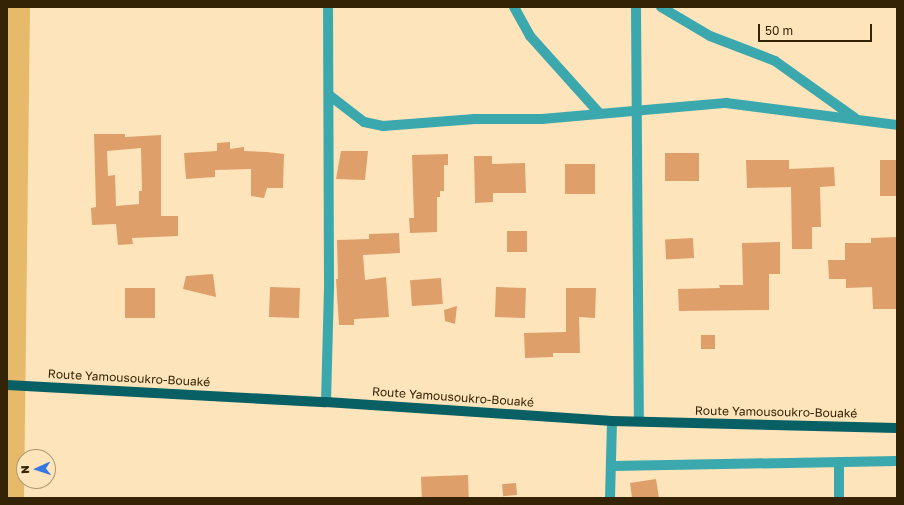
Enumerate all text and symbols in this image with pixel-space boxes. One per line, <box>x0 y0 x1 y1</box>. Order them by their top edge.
scale bar <box>760 16 874 42</box>
text: 50 m <box>765 23 793 38</box>
street label: Route Yamousoukro-Bouaké <box>47 367 211 389</box>
street label: Route Yamousoukro-Bouaké <box>371 384 535 410</box>
street label: Route Yamousoukro-Bouaké <box>695 403 857 421</box>
north arrow <box>16 449 56 489</box>
text: N <box>18 465 31 474</box>

